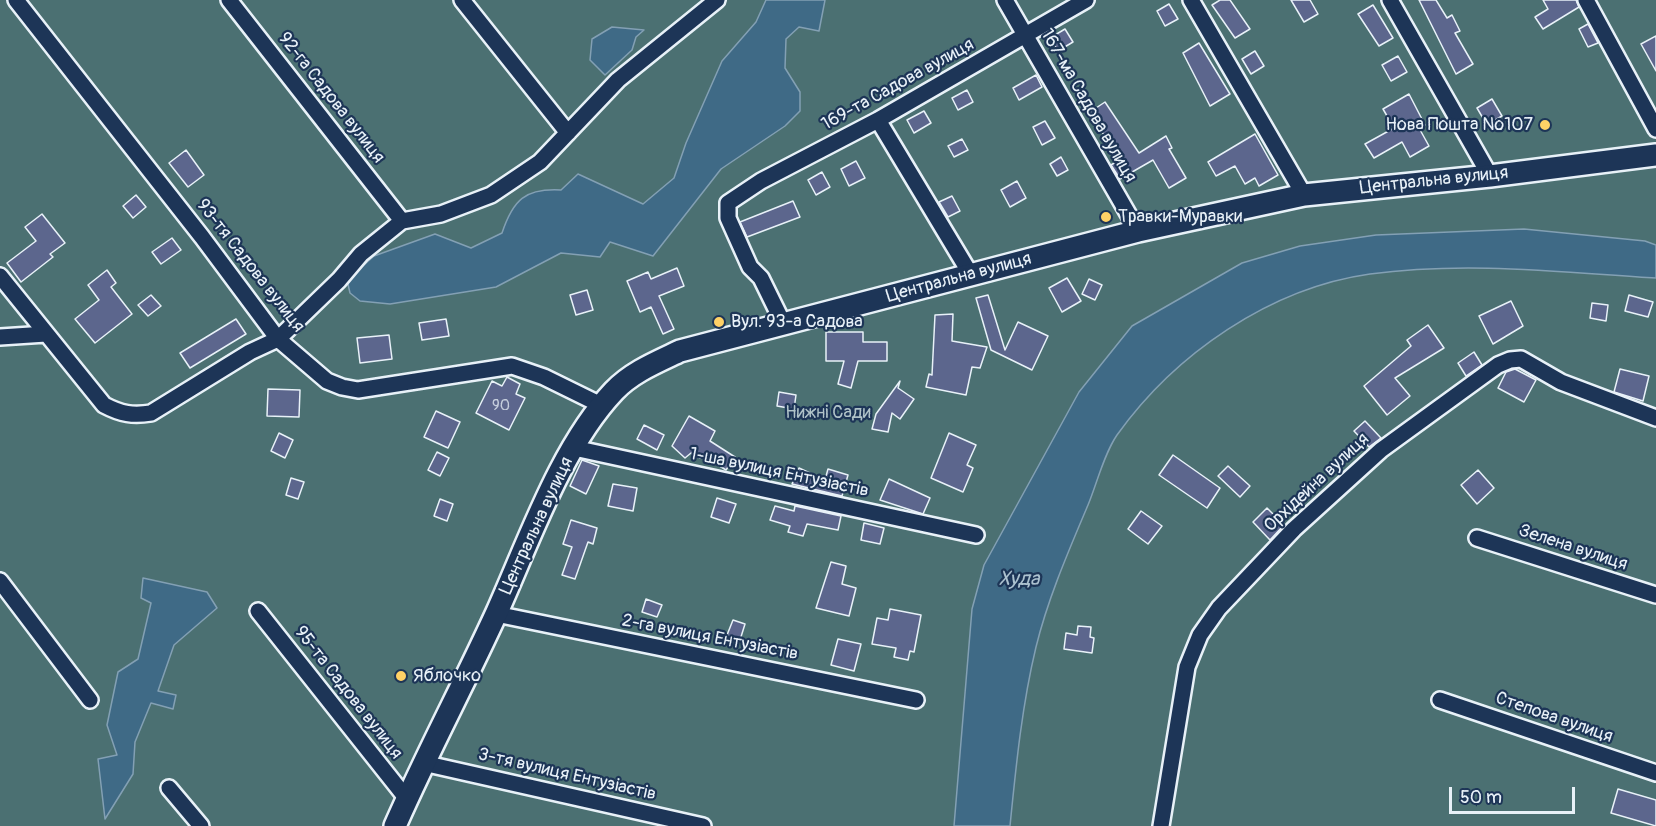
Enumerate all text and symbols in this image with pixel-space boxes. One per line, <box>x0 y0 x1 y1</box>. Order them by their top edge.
street label: 167-ма Садова вулиця <box>1035 25 1141 187</box>
street label: 92-га Садова вулиця <box>273 28 389 168</box>
street label: 169-та Садова вулиця <box>818 34 978 136</box>
place label: Нова Пошта №107 <box>1386 114 1533 136</box>
marker: Нова Пошта №107 <box>1538 118 1552 132</box>
street label: Центральна вулиця <box>1359 162 1509 200</box>
street label: 93-тя Садова вулиця <box>191 195 309 337</box>
place label: Травки-Муравки <box>1118 206 1242 228</box>
marker: Травки-Муравки <box>1099 210 1113 224</box>
street label: Центральна вулиця <box>884 248 1034 308</box>
place label: Вул. 93-а Садова <box>731 311 863 333</box>
marker: Вул. 93-а Садова <box>712 315 726 329</box>
house number: 90 <box>492 397 510 415</box>
park label: Нижні Сади <box>785 402 871 424</box>
street label: Орхідейна вулиця <box>1260 429 1374 537</box>
street label: 1-ша вулиця Ентузіастів <box>687 443 871 503</box>
street label: Центральна вулиця <box>496 454 578 598</box>
street label: Зелена вулиця <box>1516 520 1630 576</box>
water label: Худа <box>999 568 1039 592</box>
street label: 2-га вулиця Ентузіастів <box>620 610 800 666</box>
street label: 95-та Садова вулиця <box>289 622 407 764</box>
place label: Яблочко <box>413 665 481 687</box>
marker: Яблочко <box>394 669 408 683</box>
street label: Степова вулиця <box>1492 688 1616 748</box>
street label: 3-тя вулиця Ентузіастів <box>476 744 658 806</box>
scale bar <box>1452 775 1578 813</box>
text: 50 m <box>1460 786 1502 809</box>

